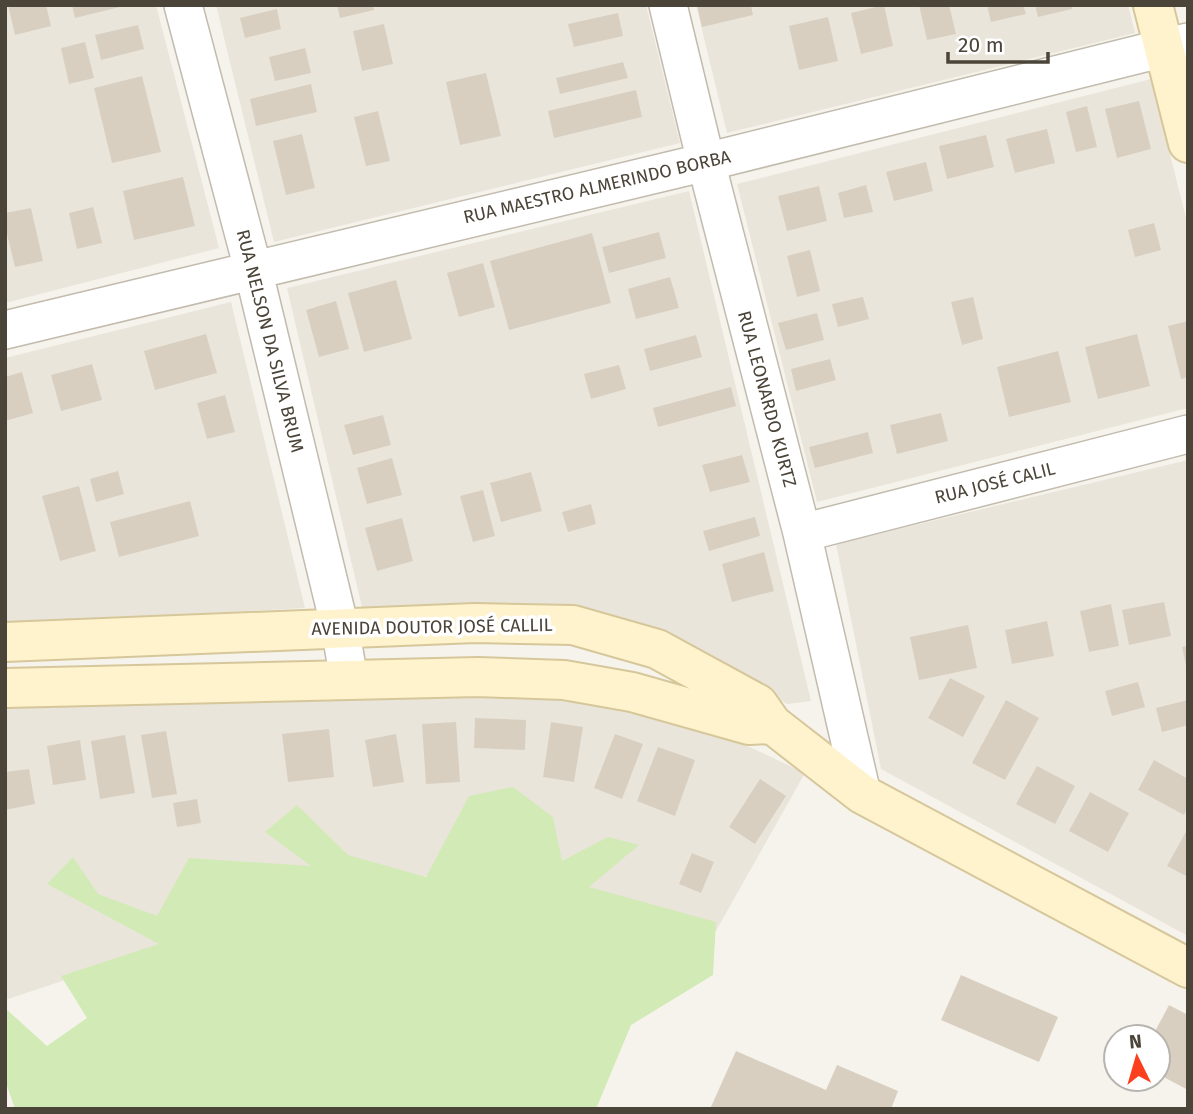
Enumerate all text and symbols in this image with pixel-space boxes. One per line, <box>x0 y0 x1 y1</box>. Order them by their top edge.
scale bar <box>948 21 1048 65</box>
text: 20 m <box>958 32 1004 58</box>
street label: RUA MAESTRO ALMERINDO BORBA <box>461 145 733 228</box>
street label: RUA NELSON DA SILVA BRUM <box>232 227 308 455</box>
street label: RUA LEONARDO KURTZ <box>733 308 801 490</box>
street label: RUA JOSÉ CALIL <box>932 456 1058 509</box>
street label: AVENIDA DOUTOR JOSÉ CALLIL <box>311 613 553 640</box>
north arrow <box>1102 1023 1172 1093</box>
text: N <box>1128 1030 1143 1054</box>

